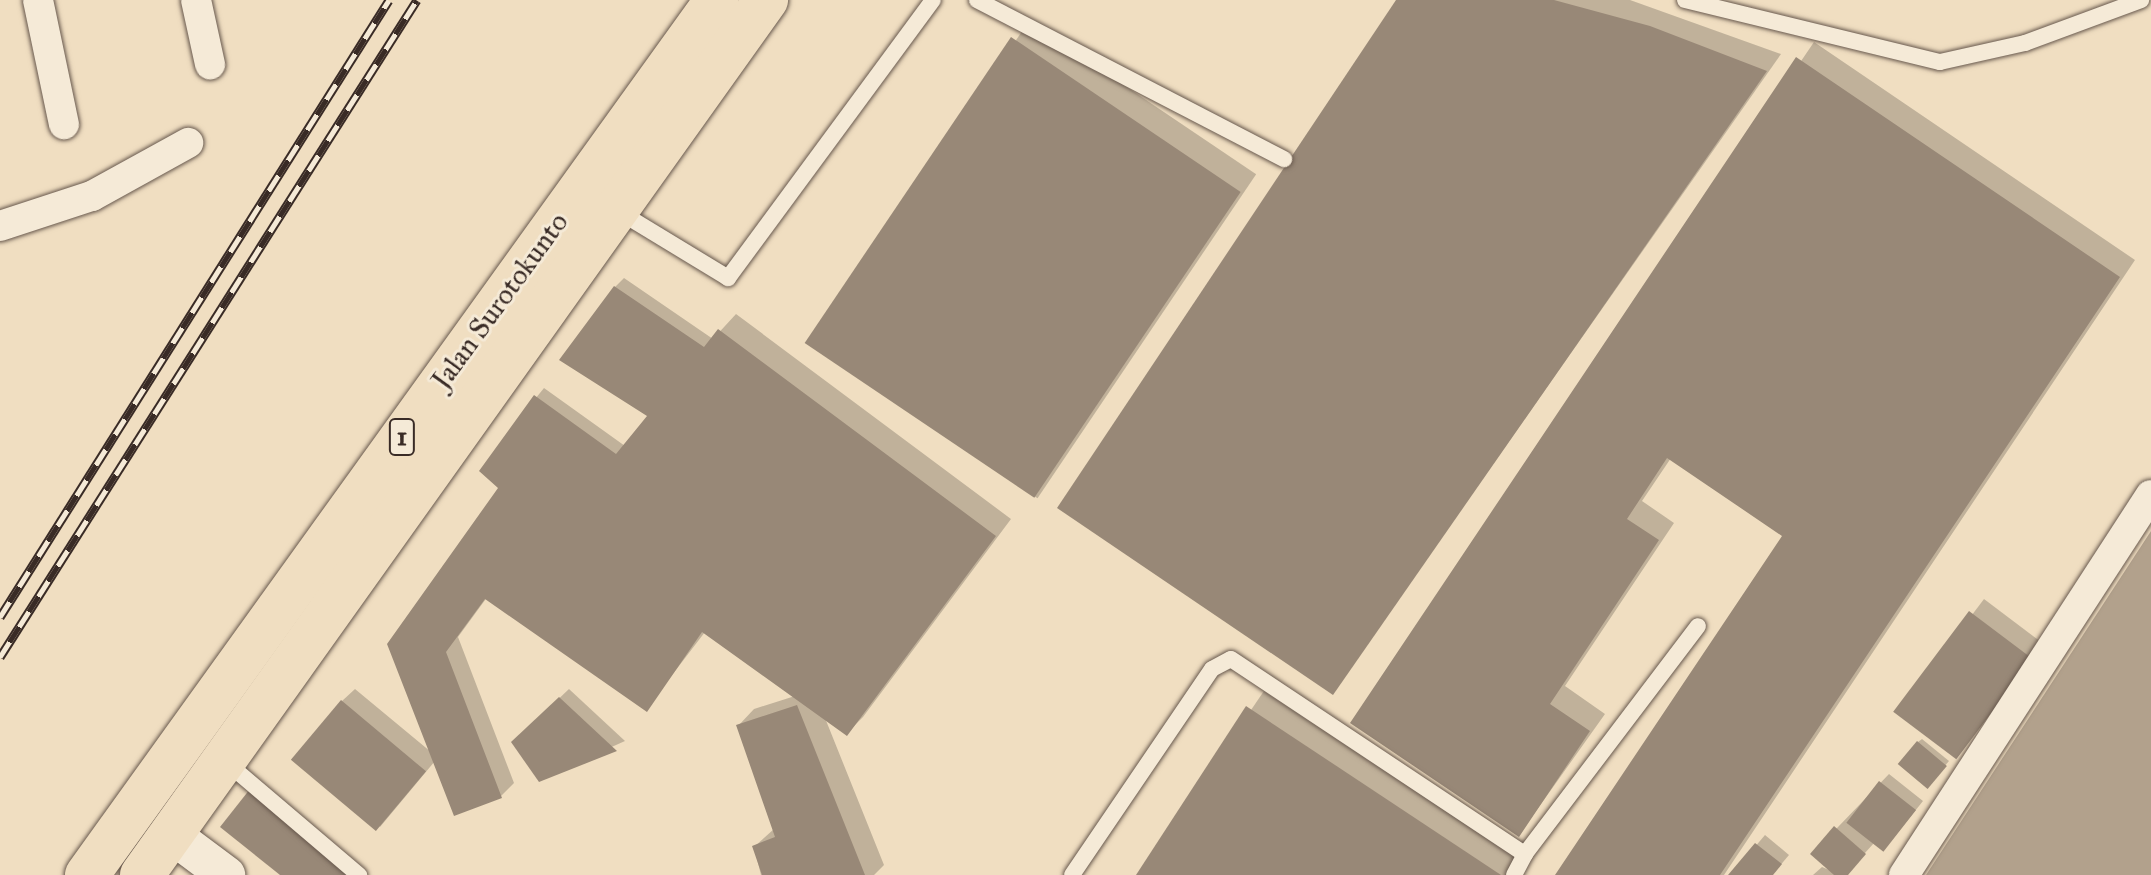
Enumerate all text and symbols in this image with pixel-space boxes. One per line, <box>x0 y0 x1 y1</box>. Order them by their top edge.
street label: Jalan Surotokunto <box>425 206 575 396</box>
road number: 1 <box>388 415 416 459</box>

